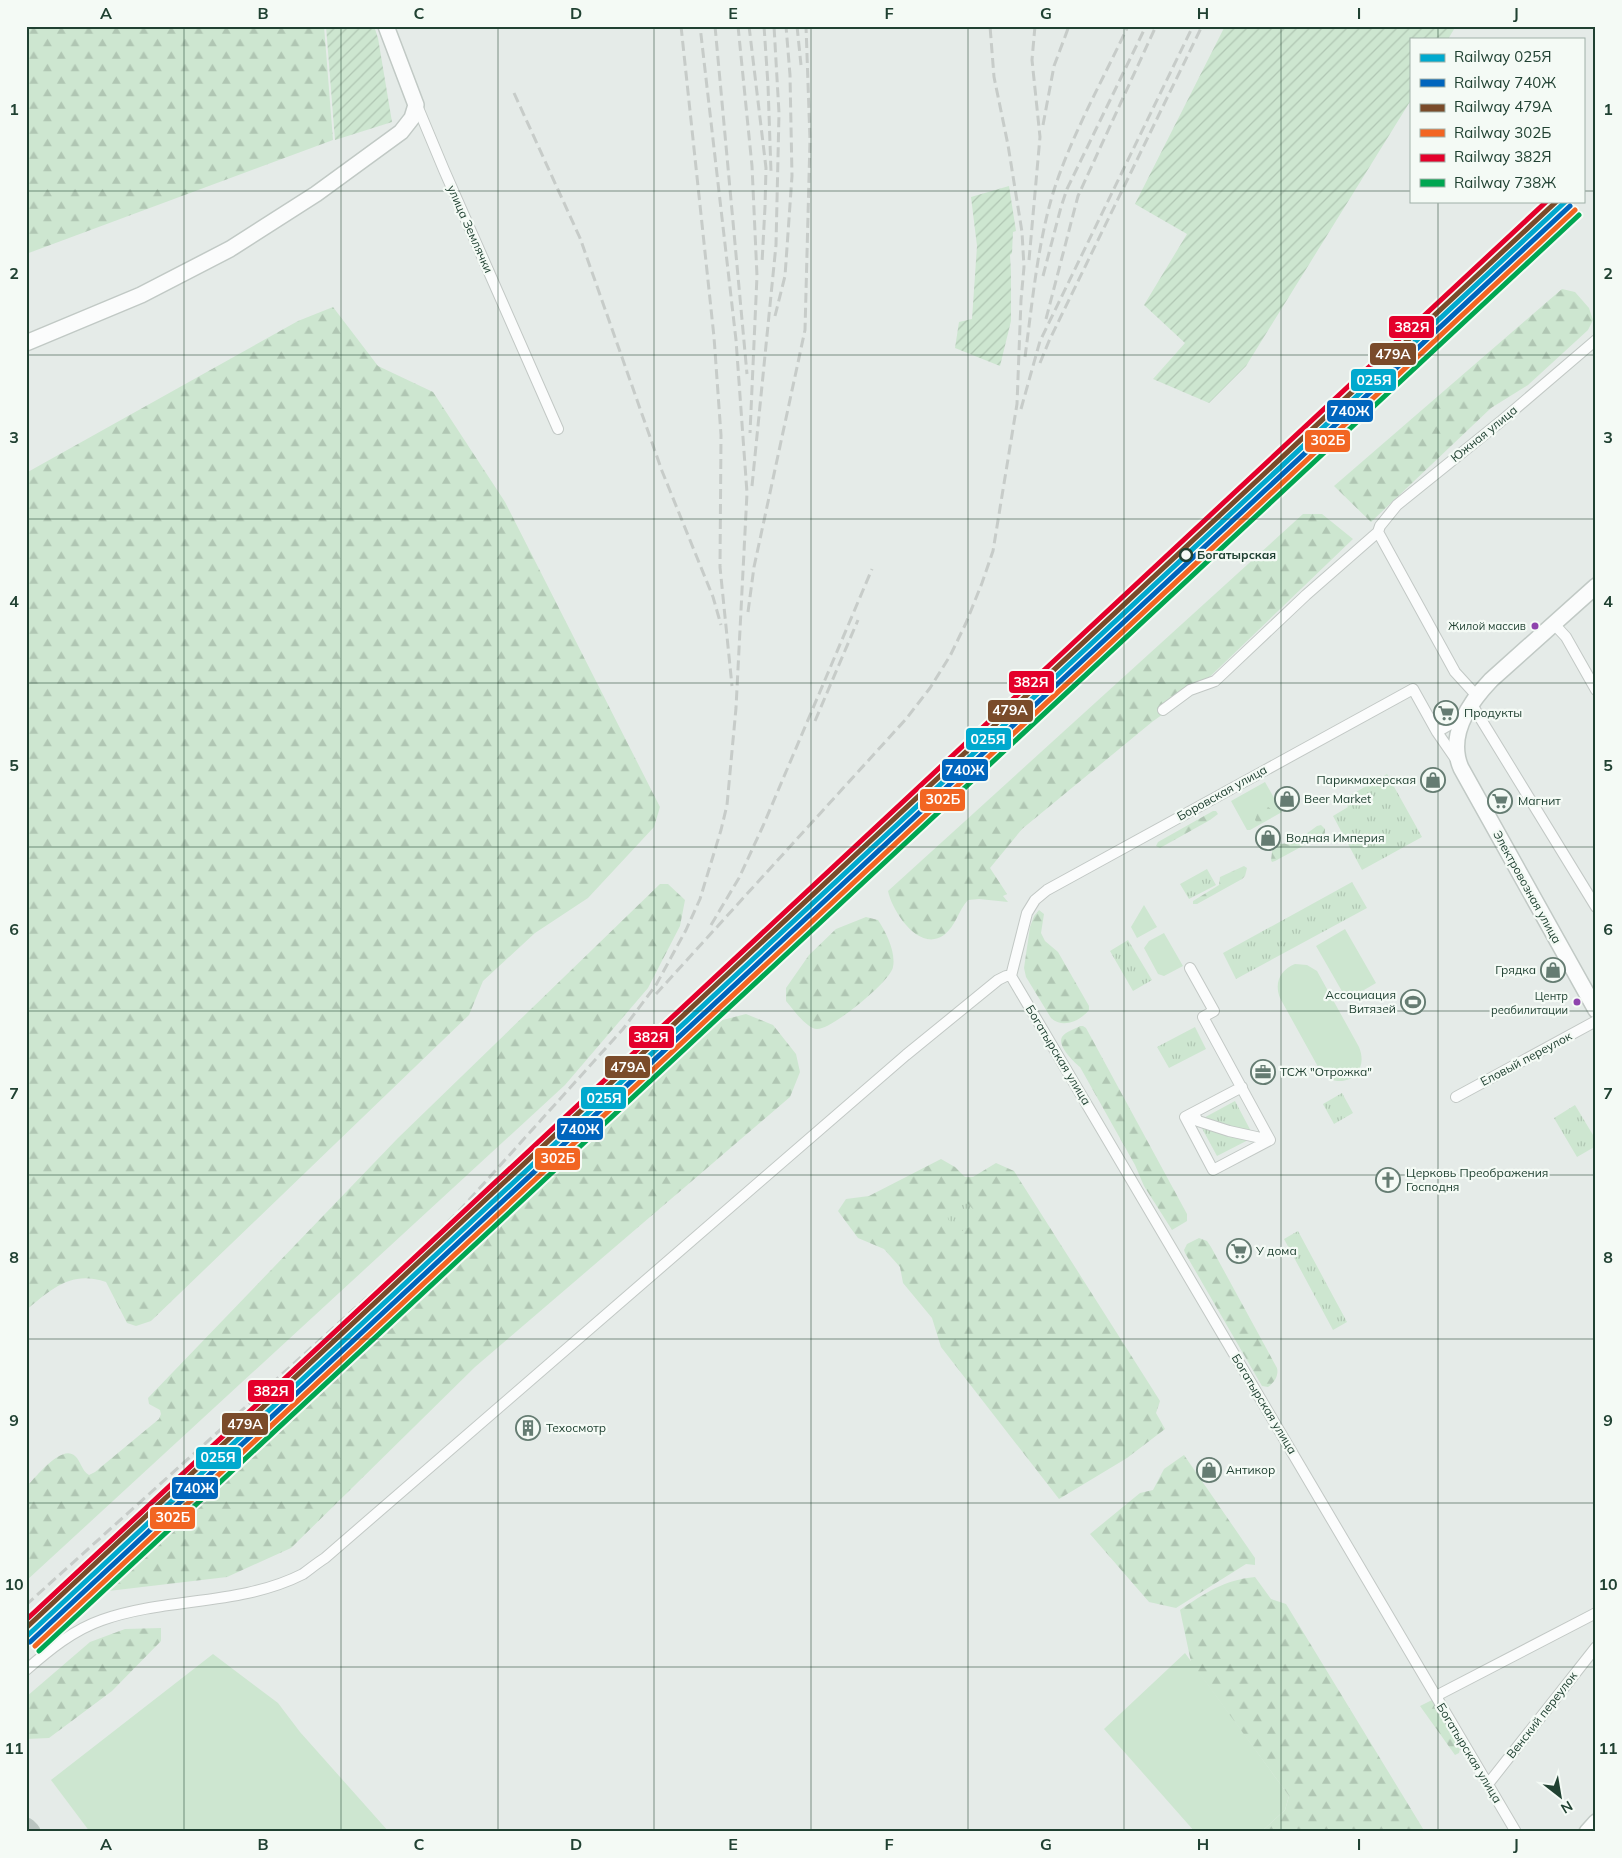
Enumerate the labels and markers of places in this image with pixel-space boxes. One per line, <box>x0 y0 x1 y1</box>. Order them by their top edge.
place label: Богатырская <box>1197 547 1276 562</box>
marker: Богатырская <box>1179 548 1193 562</box>
place label: Жилой массив <box>1448 619 1526 633</box>
marker: Жилой массив <box>1530 621 1540 631</box>
supermarket icon: Продукты <box>1433 700 1459 726</box>
place label: Продукты <box>1464 705 1522 720</box>
shop icon: Парикмахерская <box>1420 767 1446 793</box>
place label: Парикмахерская <box>1316 772 1416 787</box>
shop icon: Beer Market <box>1274 786 1300 812</box>
supermarket icon: Магнит <box>1487 788 1513 814</box>
place label: Beer Market <box>1304 791 1371 806</box>
place label: Магнит <box>1518 793 1561 808</box>
shop icon: Водная Империя <box>1255 825 1281 851</box>
place label: Водная Империя <box>1286 830 1385 845</box>
shop icon: Грядка <box>1540 957 1566 983</box>
place label: Грядка <box>1495 962 1536 977</box>
place label: Ассоциация Витязей <box>1325 987 1396 1016</box>
sports icon: Ассоциация Витязей <box>1400 989 1426 1015</box>
place label: Центр реабилитации <box>1491 989 1568 1017</box>
marker: Центр реабилитации <box>1572 997 1582 1007</box>
office icon: ТСЖ "Отрожка" <box>1250 1059 1276 1085</box>
place label: ТСЖ "Отрожка" <box>1280 1064 1372 1079</box>
place label: Церковь Преображения Господня <box>1406 1165 1548 1194</box>
church icon: Церковь Преображения Господня <box>1375 1167 1401 1193</box>
supermarket icon: У дома <box>1226 1238 1252 1264</box>
place label: У дома <box>1255 1243 1297 1258</box>
building icon: Техосмотр <box>515 1415 541 1441</box>
place label: Техосмотр <box>546 1420 606 1435</box>
shop icon: Антикор <box>1196 1457 1222 1483</box>
place label: Антикор <box>1226 1462 1275 1477</box>

